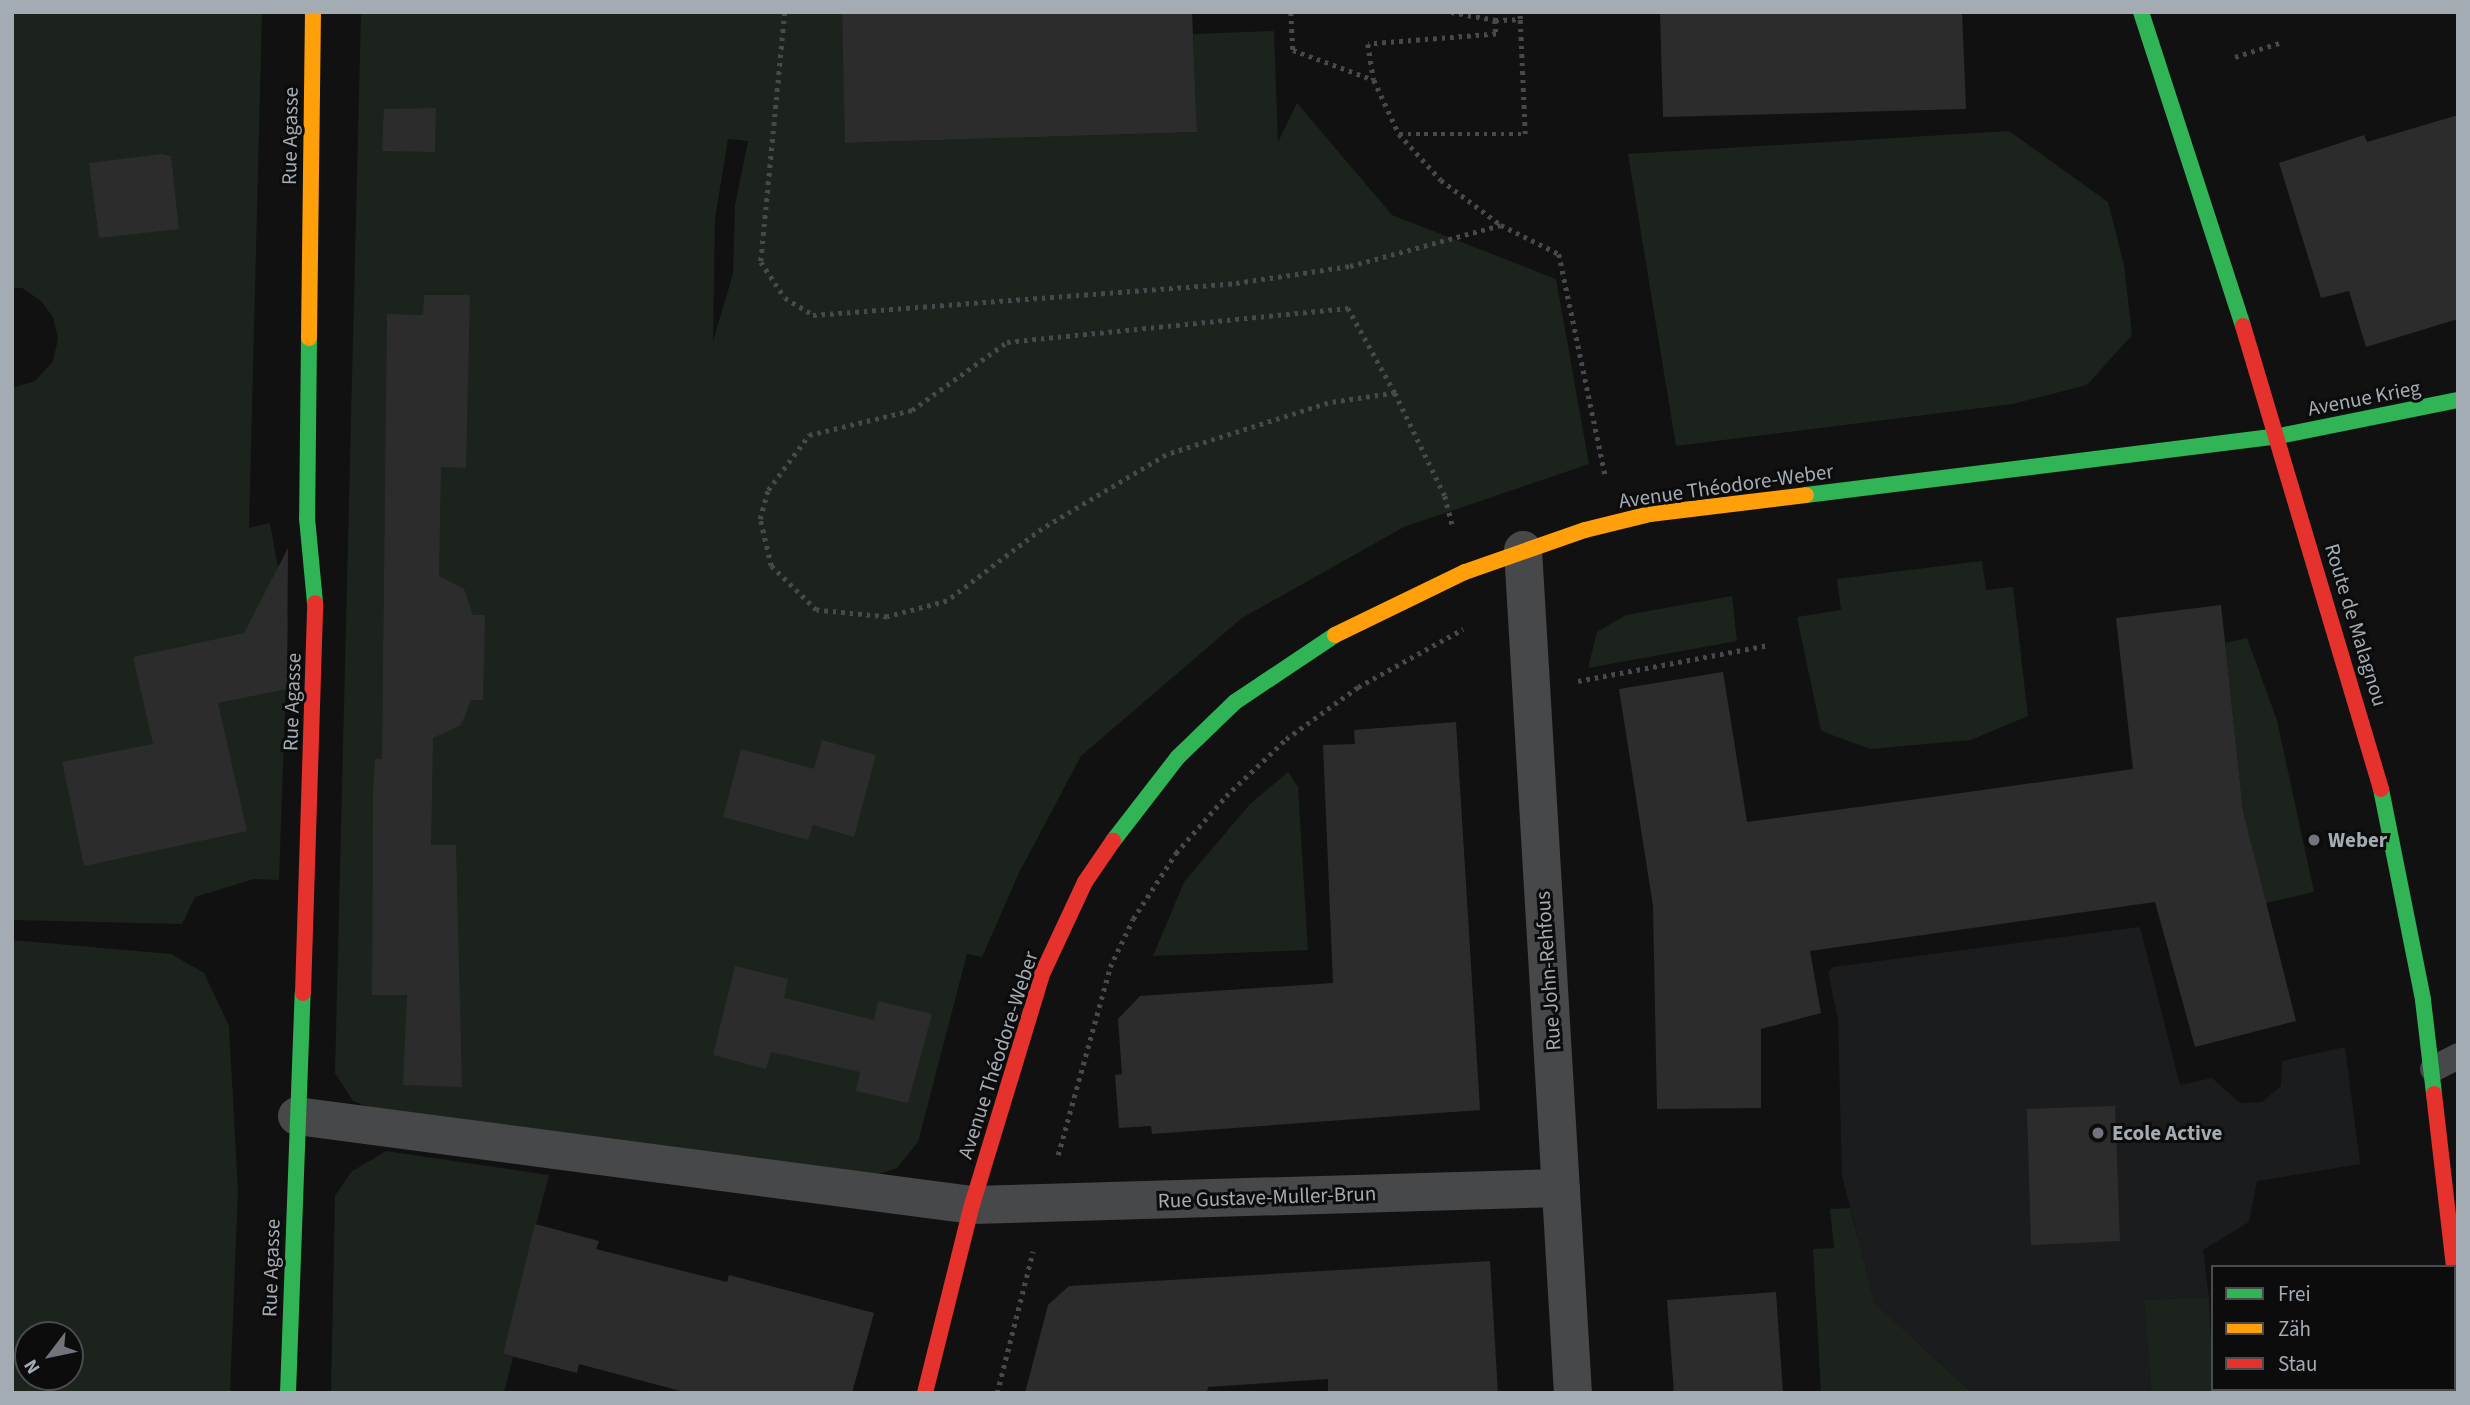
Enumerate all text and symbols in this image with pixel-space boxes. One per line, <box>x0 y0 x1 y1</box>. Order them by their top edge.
street label: Rue Agasse <box>277 87 303 185</box>
street label: Avenue Krieg <box>2305 375 2423 421</box>
street label: Avenue Théodore-Weber <box>1617 458 1835 514</box>
street label: Route de Malagnou <box>2319 541 2393 709</box>
street label: Rue Agasse <box>278 652 306 752</box>
place label: Weber <box>2328 827 2387 853</box>
marker: Weber <box>2306 832 2322 848</box>
street label: Rue John-Rehfous <box>1530 890 1566 1052</box>
street label: Avenue Théodore-Weber <box>953 948 1043 1162</box>
place label: Ecole Active <box>2112 1120 2222 1146</box>
marker: Ecole Active <box>2090 1125 2106 1141</box>
street label: Rue Gustave-Muller-Brun <box>1157 1181 1377 1213</box>
street label: Rue Agasse <box>257 1218 285 1318</box>
legend <box>2211 1265 2456 1391</box>
text: Frei <box>2278 1279 2311 1309</box>
text: Zäh <box>2278 1314 2311 1344</box>
north arrow <box>14 1321 84 1391</box>
text: Stau <box>2278 1349 2317 1379</box>
text: N <box>18 1354 47 1379</box>

